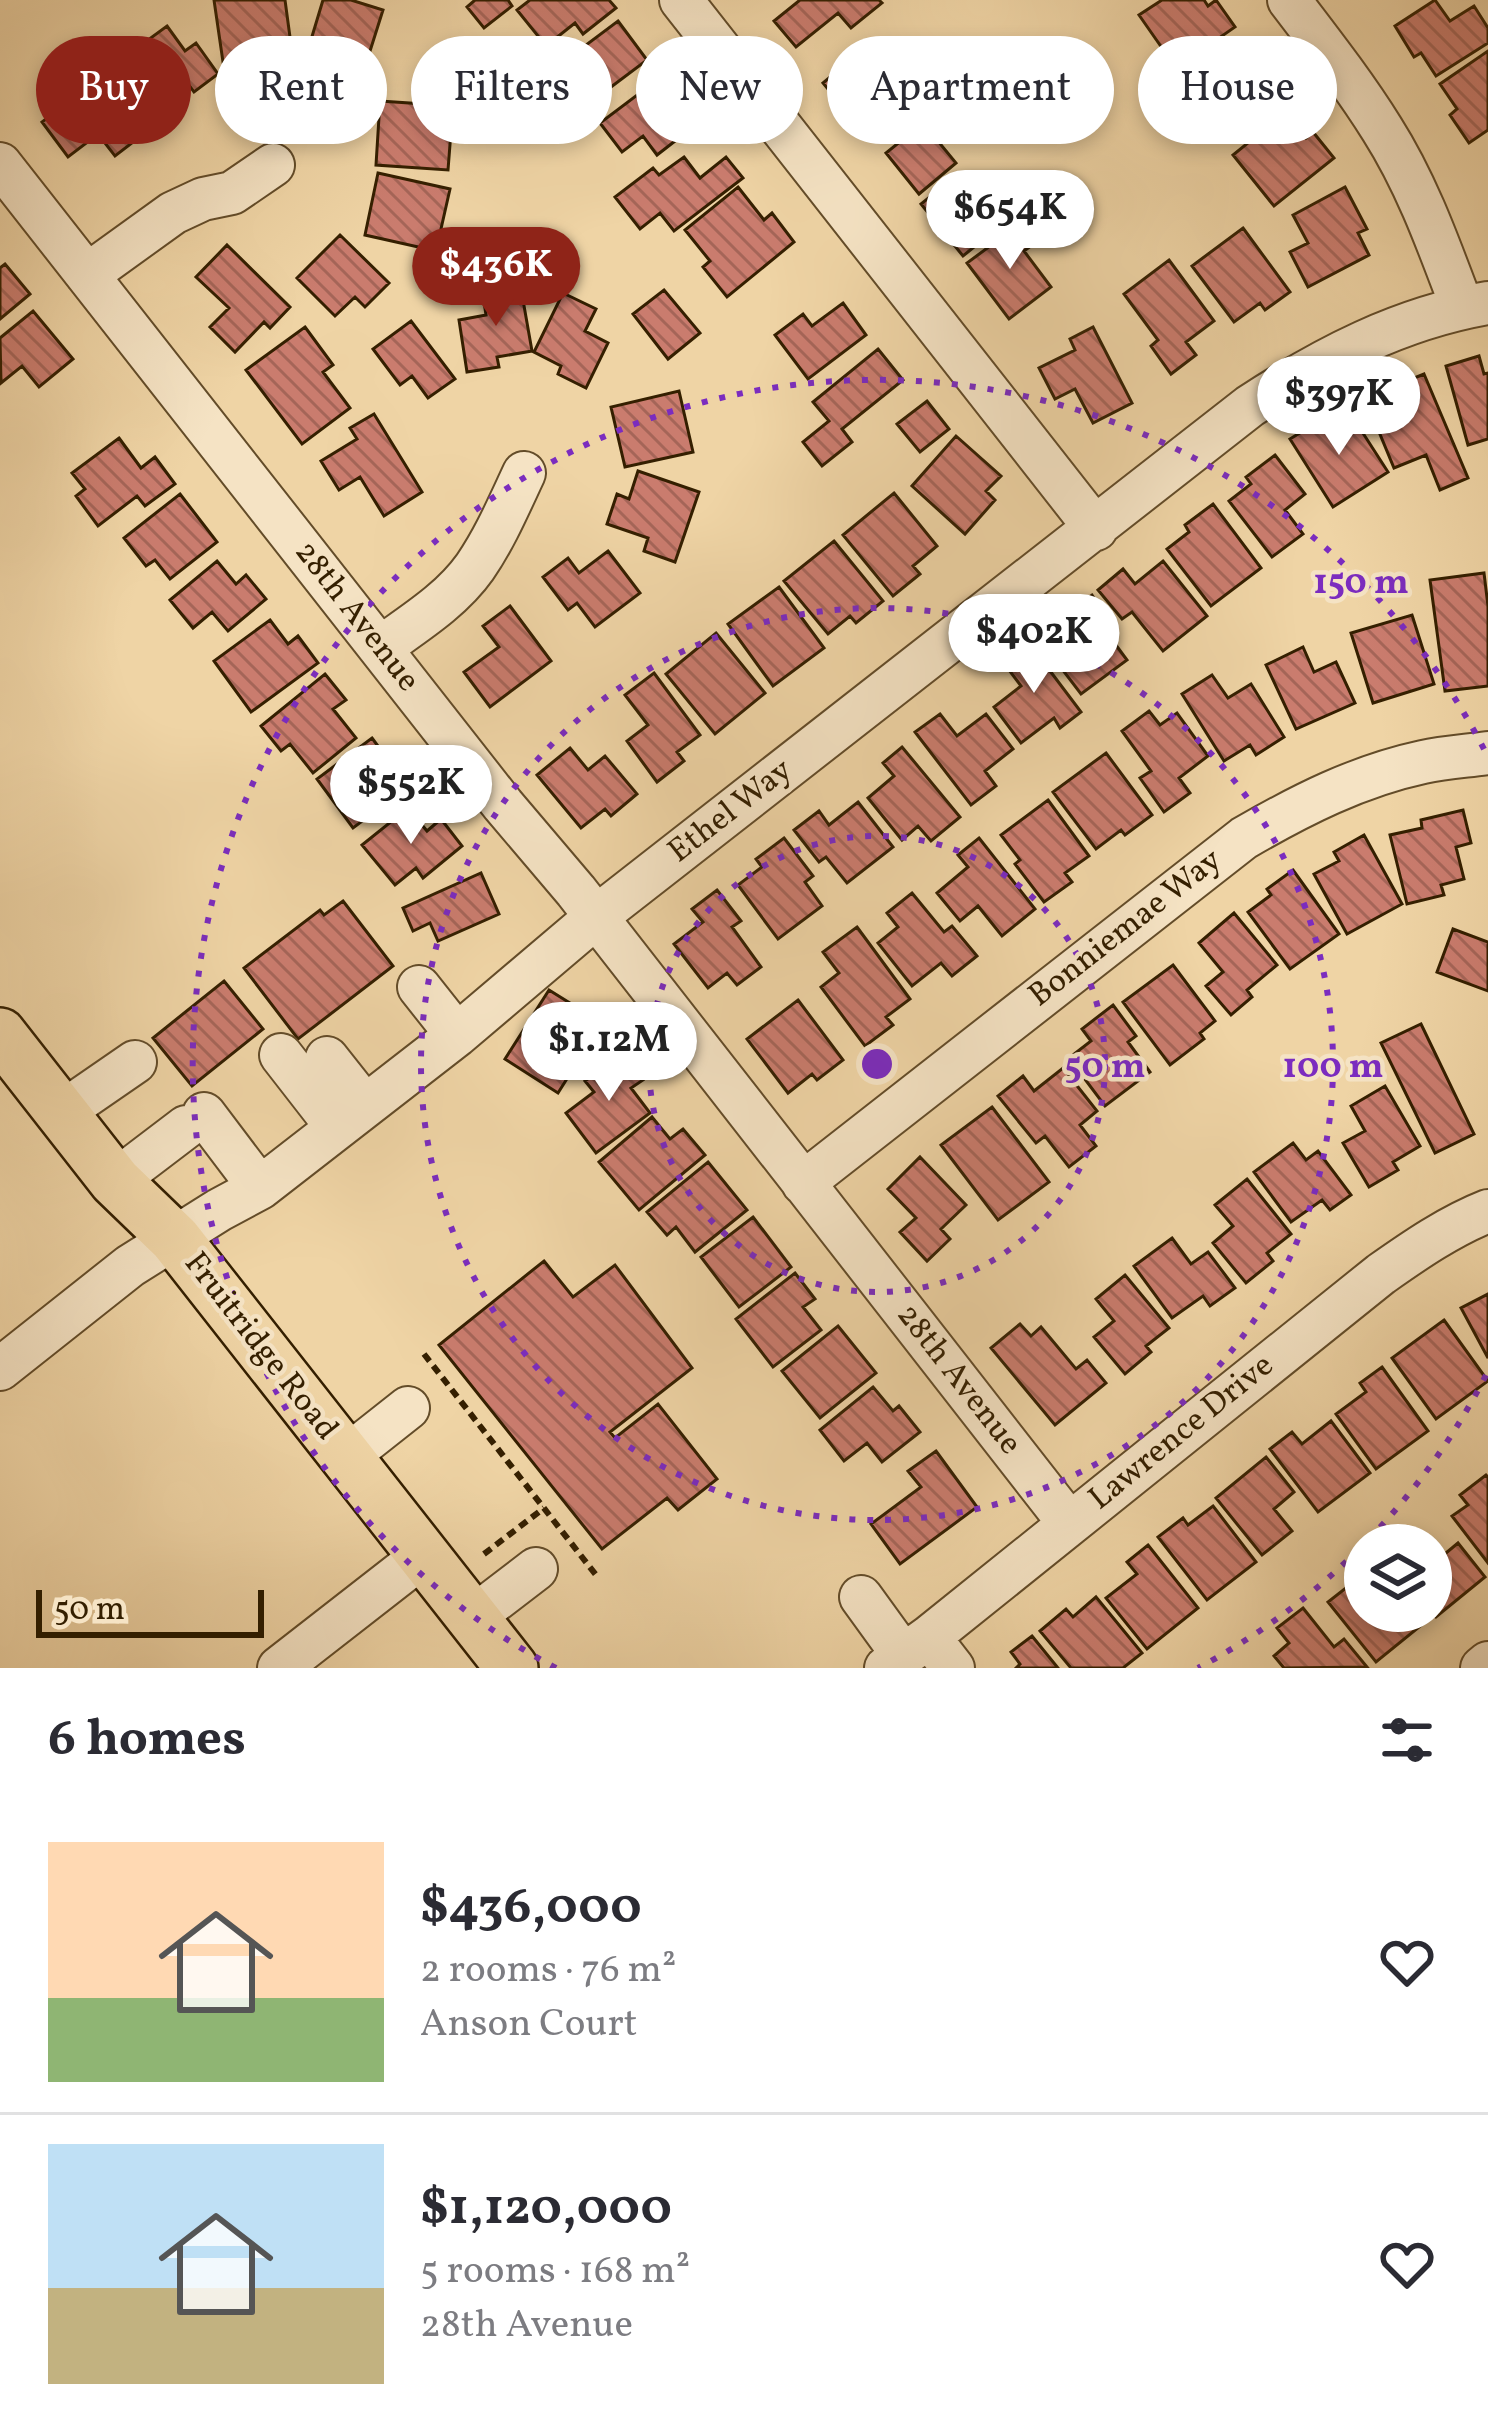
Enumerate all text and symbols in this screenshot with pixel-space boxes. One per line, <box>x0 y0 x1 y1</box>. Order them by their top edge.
chip: Buy <box>36 36 191 144</box>
chip: Rent <box>215 36 387 144</box>
chip: Filters <box>411 36 612 144</box>
chip: New <box>636 36 803 144</box>
chip: Apartment <box>827 36 1114 144</box>
chip: House <box>1138 36 1337 144</box>
pin: $654K <box>926 170 1094 272</box>
text: $654K <box>953 182 1067 236</box>
pin: $436K <box>412 227 580 329</box>
text: $436K <box>439 239 553 293</box>
pin: $397K <box>1255 356 1423 458</box>
text: $397K <box>1284 368 1394 422</box>
street label: 28th Avenue <box>282 532 430 702</box>
text: 150 m <box>1313 559 1409 609</box>
pin: $402K <box>950 594 1118 696</box>
text: $402K <box>975 606 1093 660</box>
pin: $552K <box>327 745 495 847</box>
street label: Ethel Way <box>659 749 803 875</box>
text: $552K <box>357 757 465 811</box>
street label: Bonniemae Way <box>1020 839 1232 1019</box>
pin: $1.12M <box>511 1002 707 1104</box>
text: $1.12M <box>548 1014 670 1068</box>
centre of rings <box>856 1043 898 1085</box>
text: 50 m <box>1064 1043 1146 1093</box>
text: 100 m <box>1282 1043 1384 1093</box>
street label: Fruitridge Road <box>172 1243 348 1451</box>
street label: 28th Avenue <box>884 1295 1032 1465</box>
street label: Lawrence Drive <box>1080 1344 1284 1522</box>
map controls <box>1344 1524 1452 1632</box>
button: layers <box>1344 1524 1452 1632</box>
scale bar <box>36 1584 264 1637</box>
text: 50 m <box>54 1588 125 1634</box>
text: 6 homes <box>48 1705 246 1776</box>
icon: filters <box>1374 1707 1440 1773</box>
text: $436,000 <box>420 1873 642 1944</box>
icon: home <box>144 1890 288 2034</box>
icon: heart <box>1374 1929 1440 1995</box>
text: 2 rooms · 76 m² <box>420 1944 676 1998</box>
text: Anson Court <box>420 1998 638 2052</box>
text: $1,120,000 <box>420 2174 672 2245</box>
icon: home <box>144 2192 288 2336</box>
icon: heart <box>1374 2231 1440 2297</box>
text: 5 rooms · 168 m² <box>420 2245 690 2299</box>
text: 28th Avenue <box>420 2299 633 2353</box>

